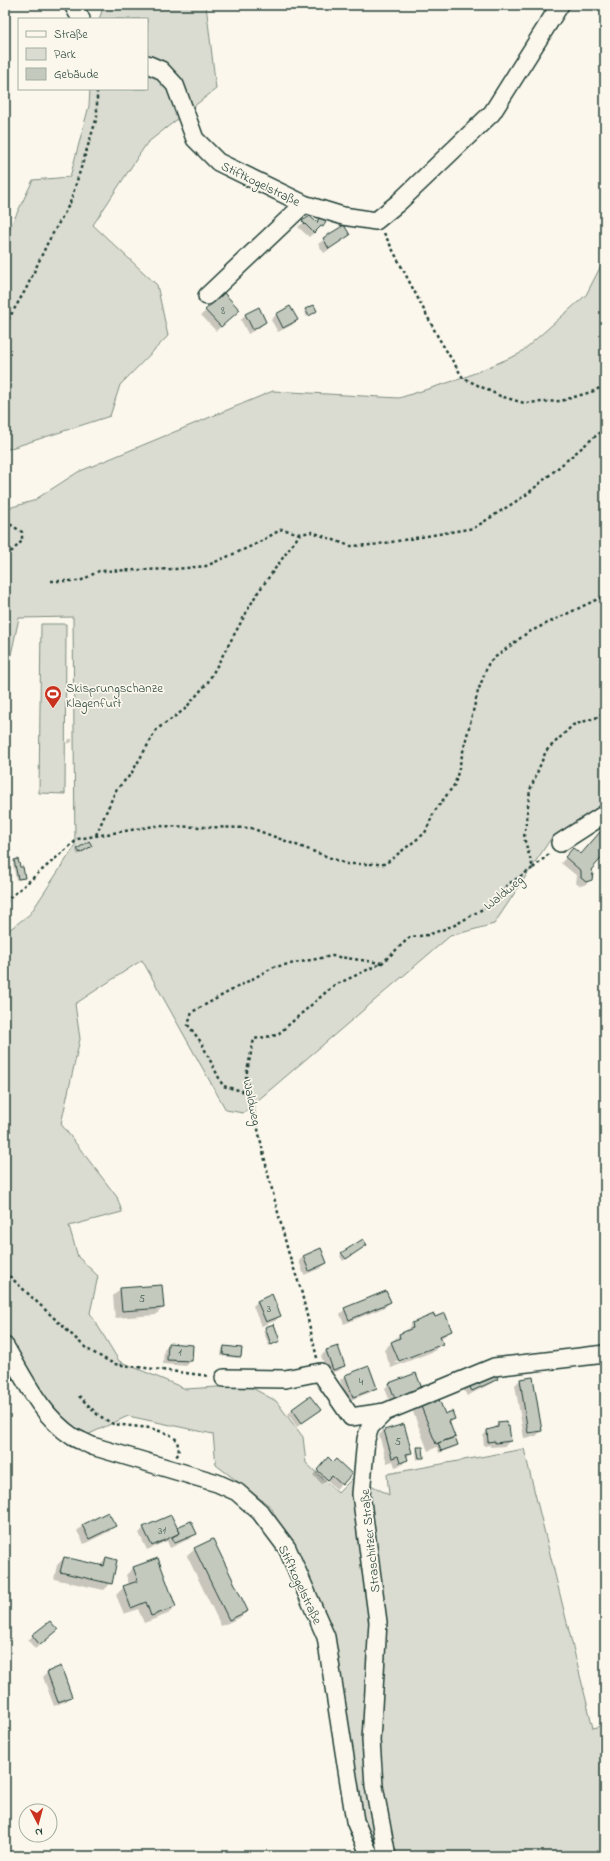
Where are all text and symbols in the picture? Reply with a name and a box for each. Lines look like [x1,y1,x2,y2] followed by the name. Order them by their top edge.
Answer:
[18,18,148,90] legend
[54,26,88,44] text: Straße
[54,46,76,64] text: Park
[54,66,99,84] text: Gebäude
[217,157,303,213] street label: Stiftkogelstraße
[221,303,225,319] house number: 8
[66,679,163,714] place label: Skisprungschanze Klagenfurt
[43,684,63,709] sports icon: Skisprungschanze Klagenfurt
[480,871,529,916] street label: Waldweg
[236,1077,266,1128] street label: Waldweg
[139,1291,145,1307] house number: 5
[267,1301,272,1317] house number: 3
[178,1345,182,1361] house number: 1
[359,1374,364,1390] house number: 4
[395,1434,401,1450] house number: 5
[356,1488,385,1594] street label: Straschitzer Straße
[158,1523,167,1539] house number: 31
[272,1542,326,1628] street label: Stiftkogelstraße
[18,1803,58,1843] north arrow
[34,1824,43,1840] text: N

